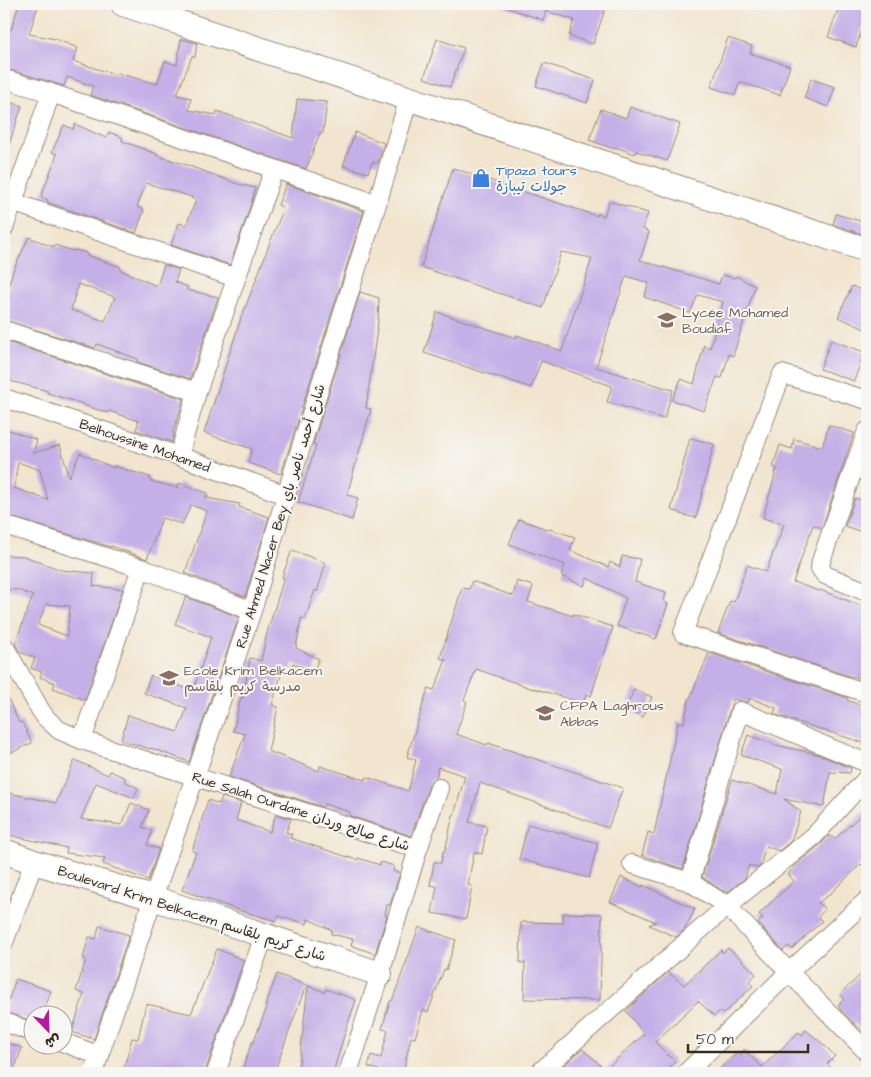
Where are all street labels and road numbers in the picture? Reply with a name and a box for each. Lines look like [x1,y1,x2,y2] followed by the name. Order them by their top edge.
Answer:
[231,382,331,651] street label: Rue Ahmed Nacer Bey شارع أحمد ناصر باي
[77,414,213,478] street label: Belhoussine Mohamed
[189,767,412,857] street label: Rue Salah Ourdane شارع صالح وردان
[55,861,328,967] street label: Boulevard Krim Belkacem شارع كريم بلقاسم

